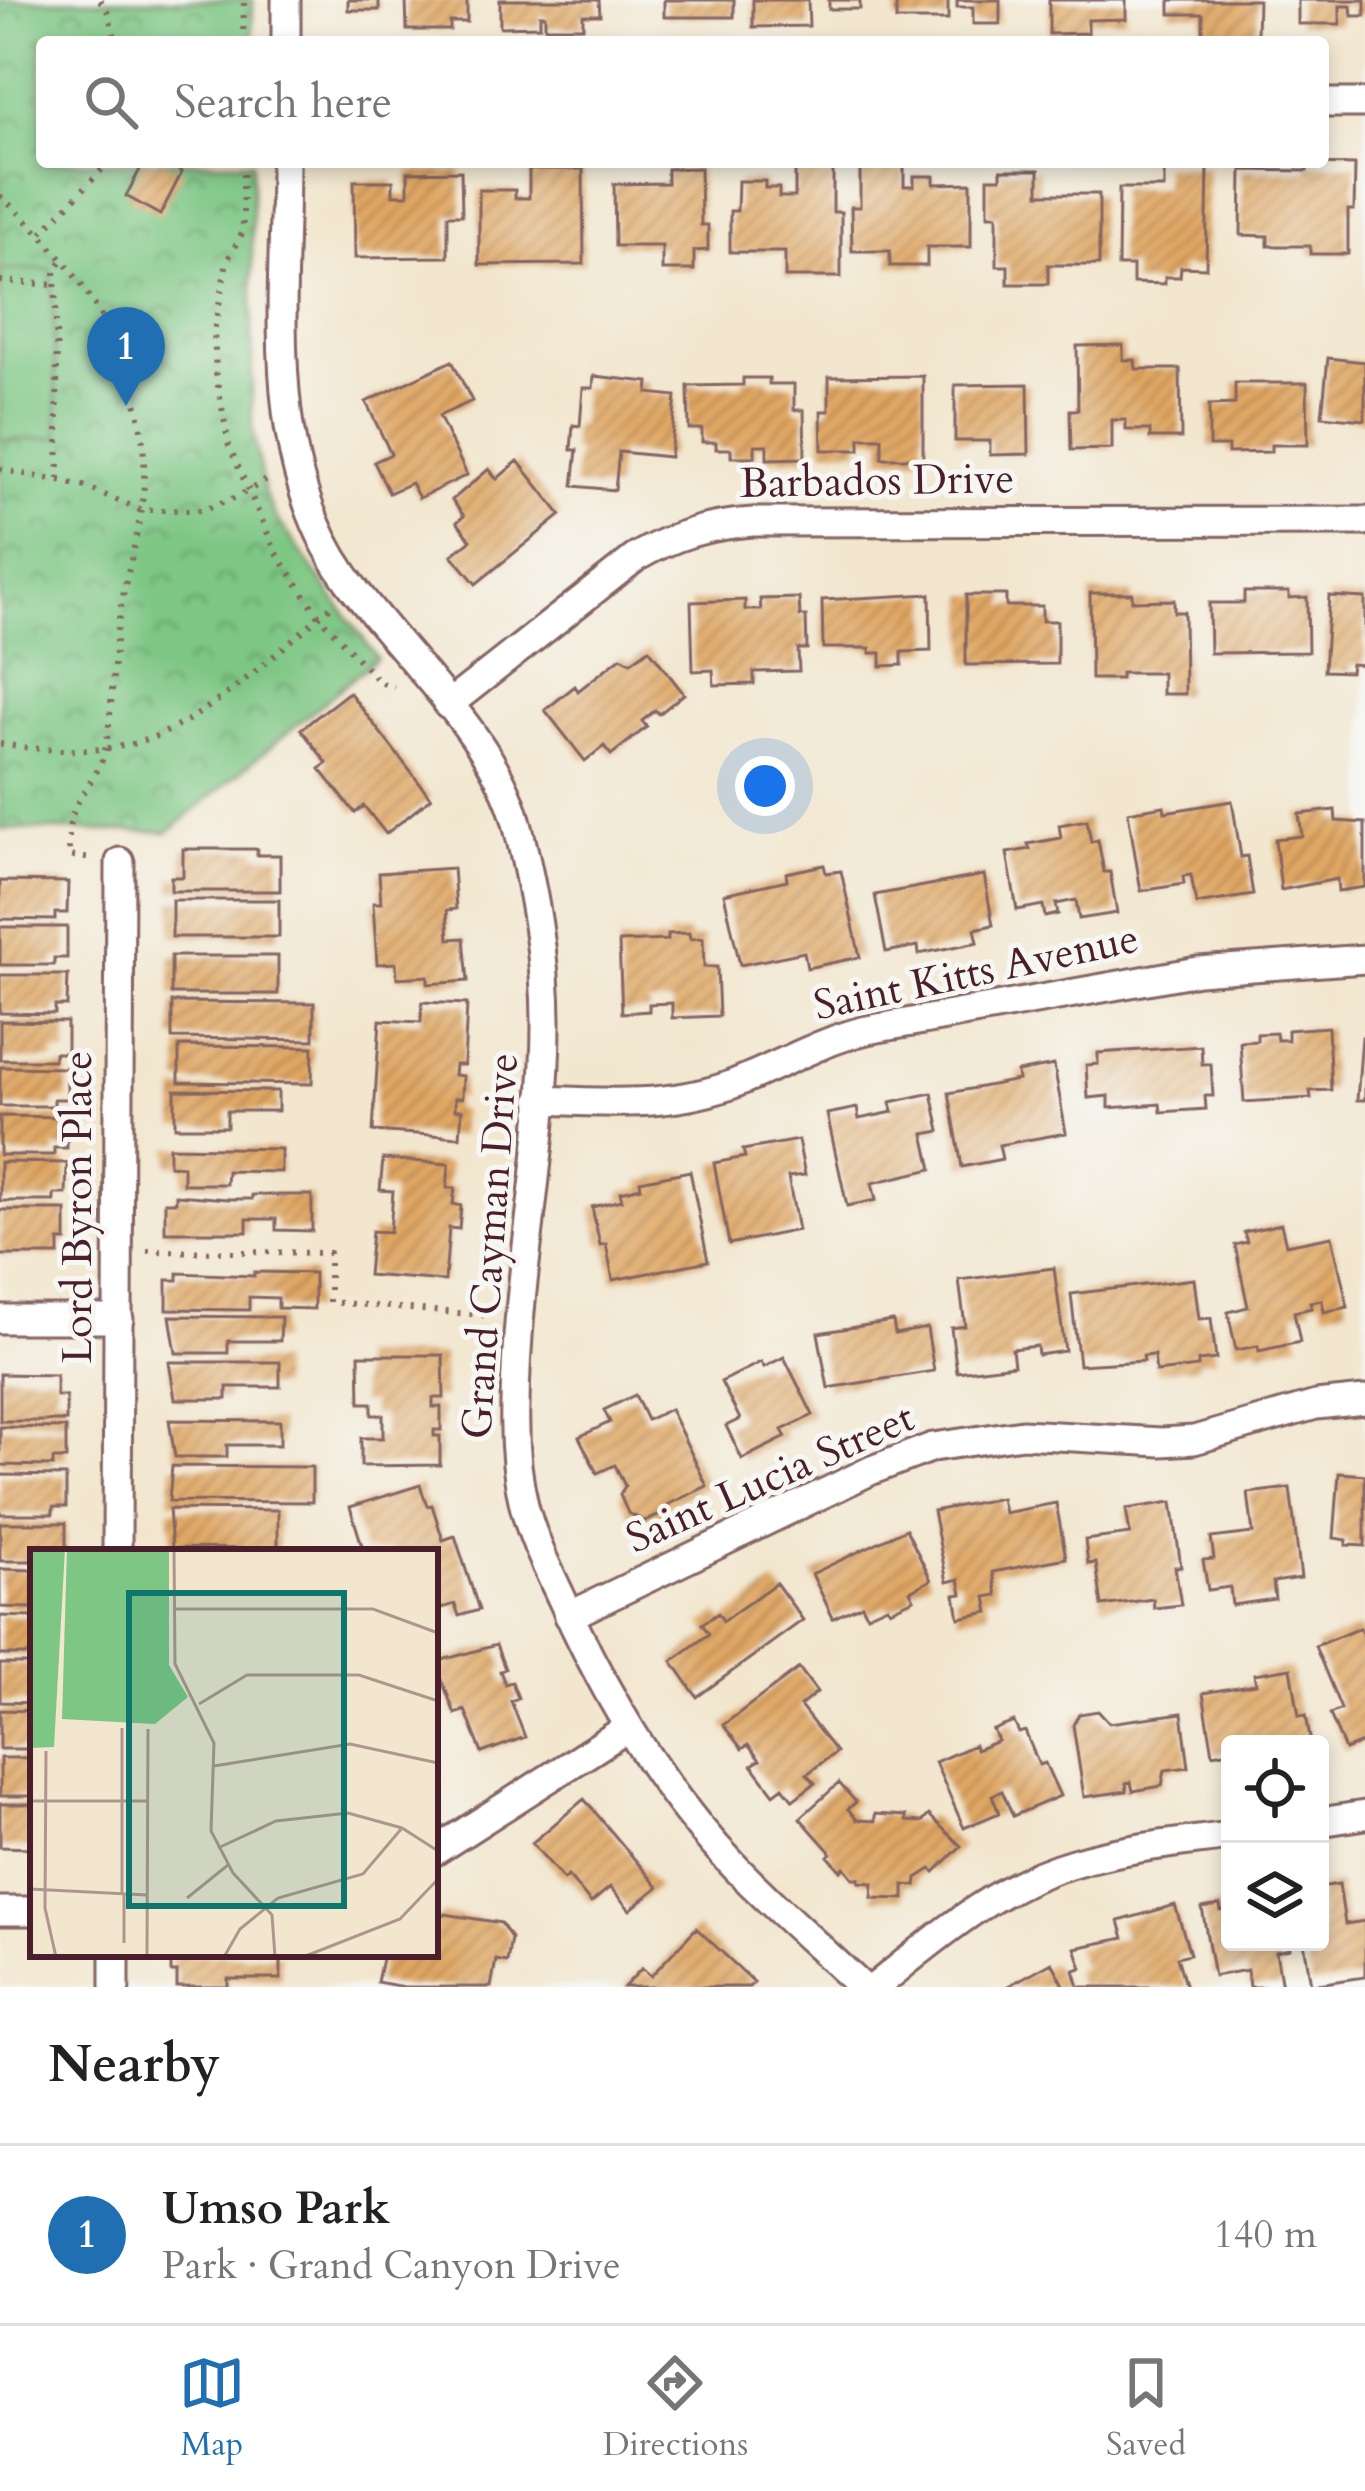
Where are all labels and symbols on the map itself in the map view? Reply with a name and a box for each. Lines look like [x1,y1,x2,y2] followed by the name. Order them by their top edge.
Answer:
[87,307,165,406] pin: 1
[739,450,1015,512] street label: Barbados Drive
[735,756,795,816] your location
[808,910,1144,1034] street label: Saint Kitts Avenue
[49,1051,106,1363] street label: Lord Byron Place
[448,1051,532,1441] street label: Grand Cayman Drive
[617,1389,923,1567] street label: Saint Lucia Street
[30,1549,438,1957] inset map

